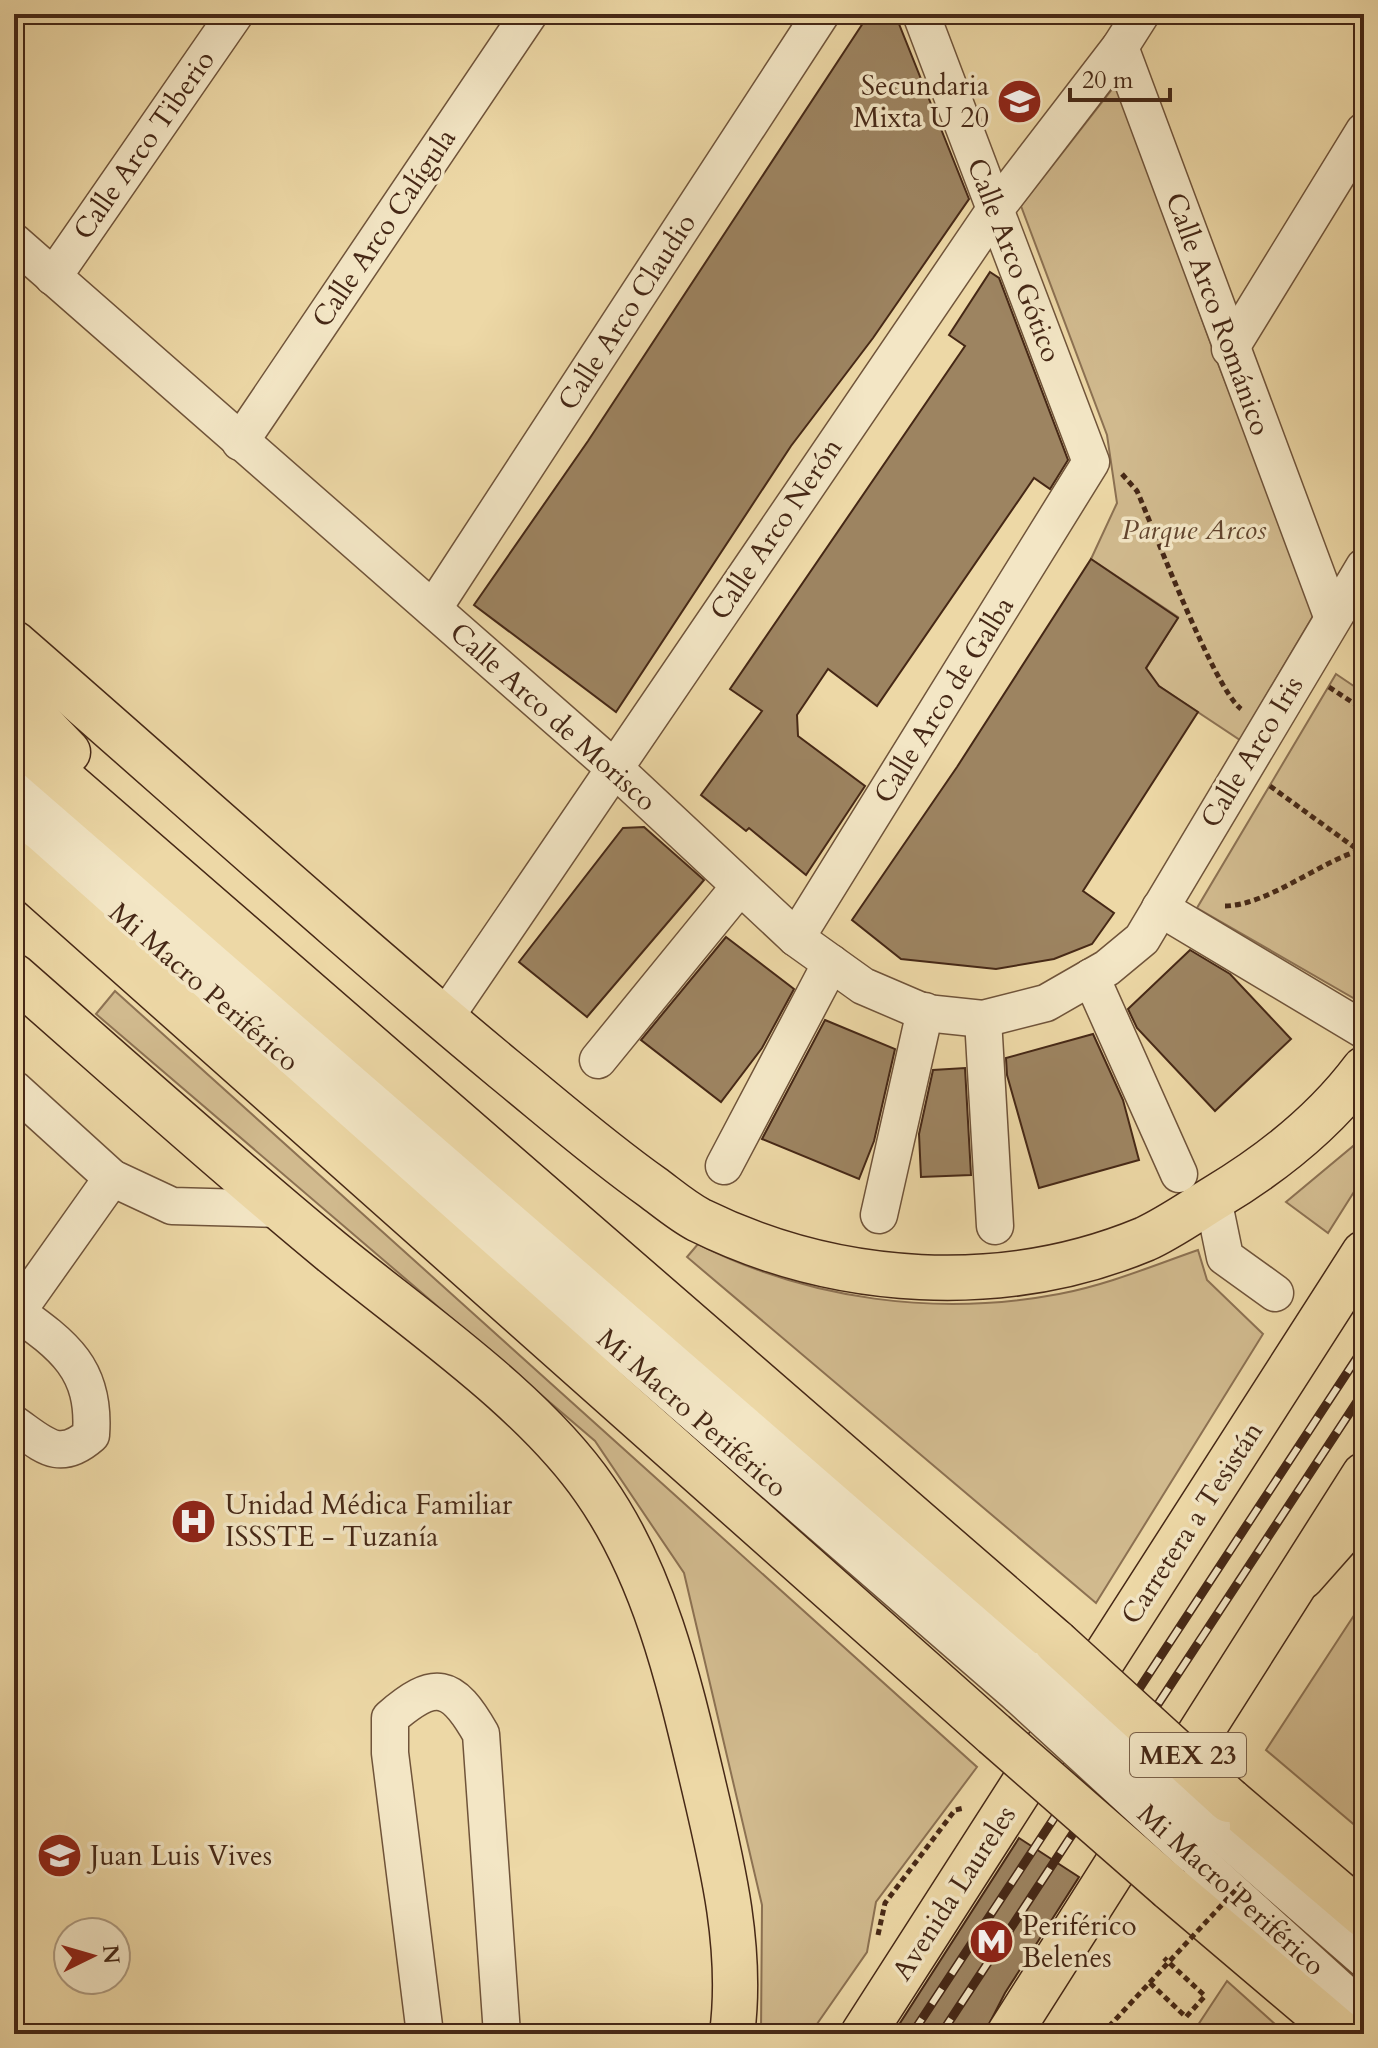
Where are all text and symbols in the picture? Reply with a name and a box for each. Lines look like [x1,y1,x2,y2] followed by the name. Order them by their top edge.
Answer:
[65,43,223,247] street label: Calle Arco Tiberio
[1070,52,1170,102] scale bar
[1082,64,1134,97] text: 20 m
[853,67,989,137] place label: Secundaria Mixta U 20
[996,78,1044,126] school or university icon: Secundaria Mixta U 20
[303,121,465,335] street label: Calle Arco Calígula
[958,153,1070,367] street label: Calle Arco Gótico
[1156,187,1280,441] street label: Calle Arco Románico
[549,206,705,418] street label: Calle Arco Claudio
[701,431,851,627] street label: Calle Arco Nerón
[1121,511,1267,549] park label: Parque Arcos
[865,589,1023,811] street label: Calle Arco de Galba
[442,614,664,820] street label: Calle Arco de Morisco
[1192,669,1312,835] street label: Calle Arco Iris
[101,894,307,1080] street label: Mi Macro Periférico
[589,1320,795,1506] street label: Mi Macro Periférico
[1112,1414,1272,1632] street label: Carretera a Tesistán
[225,1486,513,1556] place label: Unidad Médica Familiar ISSSTE - Tuzanía
[170,1497,218,1545] hospital icon: Unidad Médica Familiar ISSSTE - Tuzanía
[1130,1733,1246,1777] road number: MEX 23
[1129,1795,1333,1985] street label: Mi Macro Periférico
[883,1798,1025,1988] street label: Avenida Laureles
[35,1832,83,1880] school or university icon: Juan Luis Vives
[86,1837,272,1875] place label: Juan Luis Vives
[1022,1907,1137,1977] place label: Periférico Belenes
[52,1916,132,1996] north arrow
[967,1918,1015,1966] metro station icon: Periférico Belenes
[95,1944,127,1965] text: N

